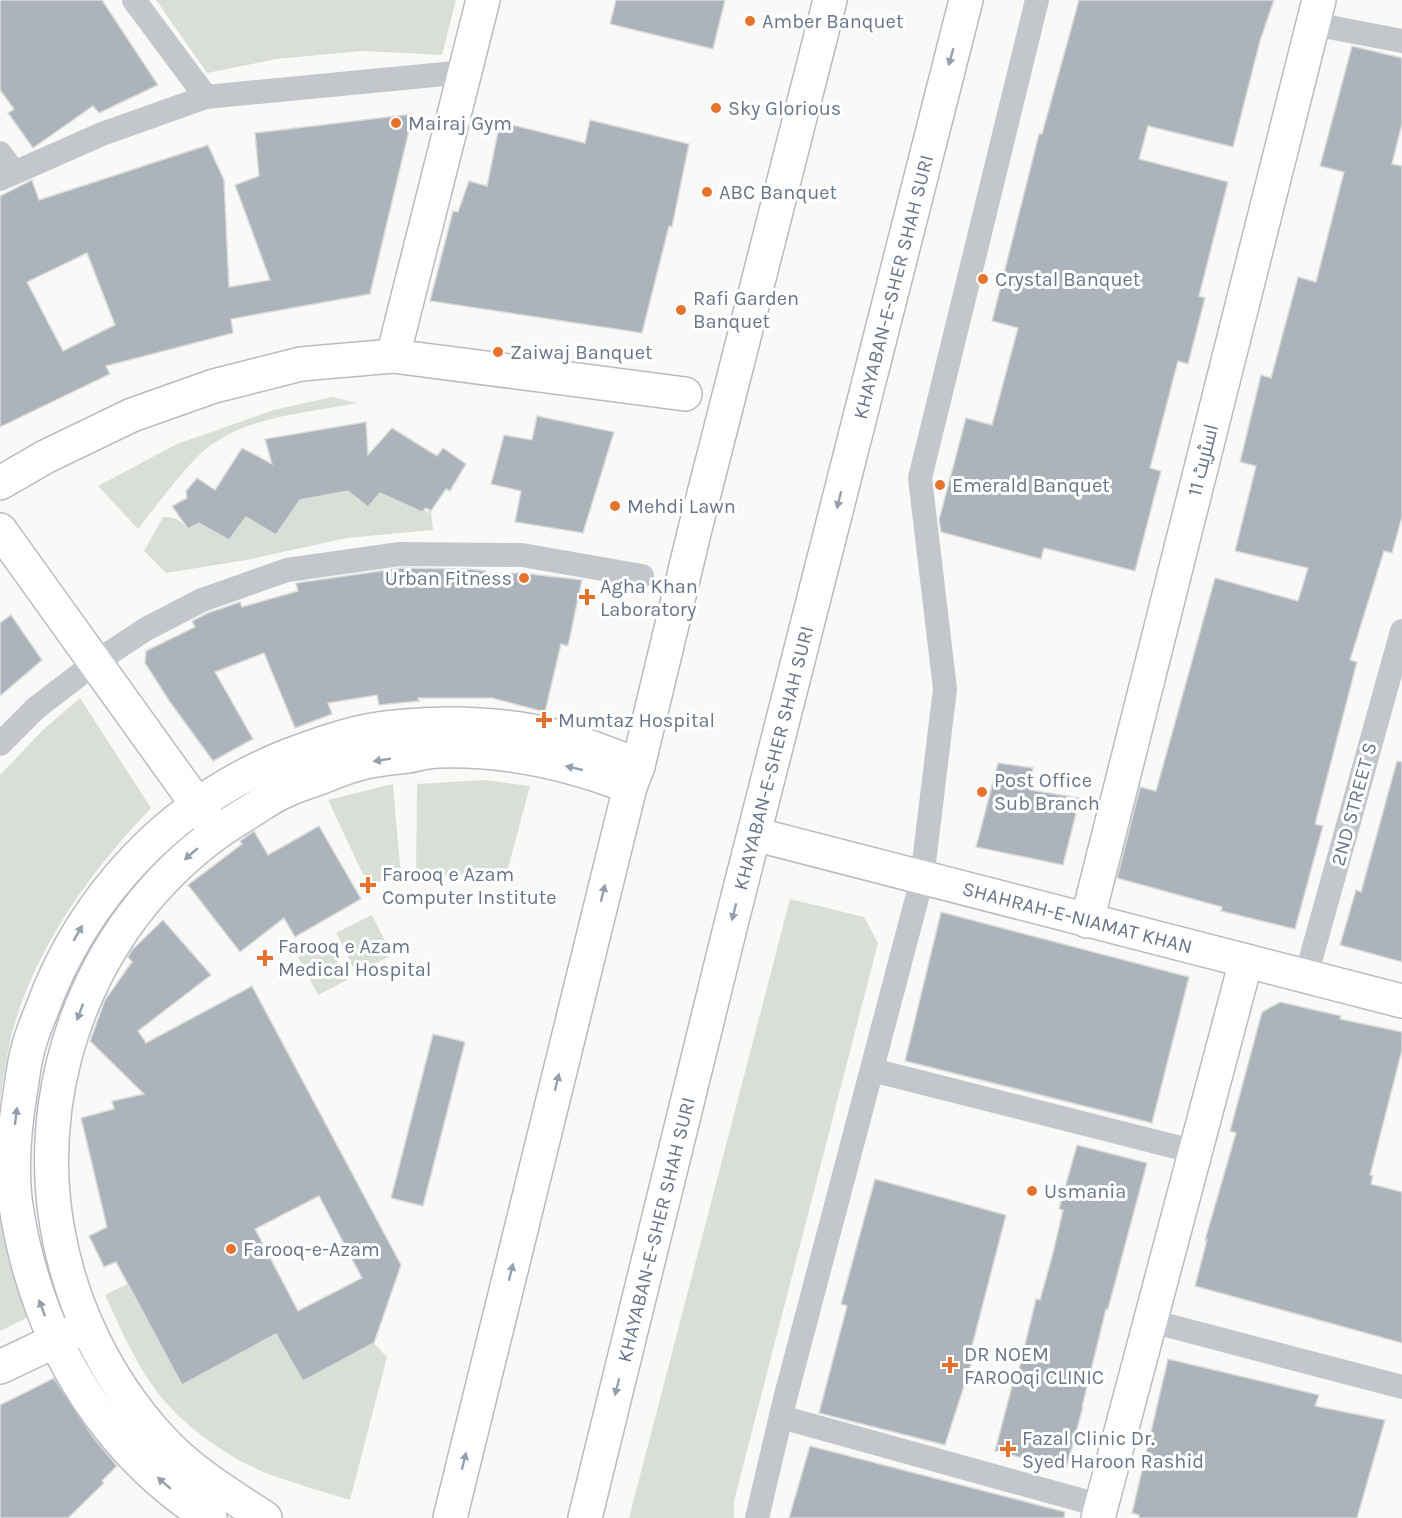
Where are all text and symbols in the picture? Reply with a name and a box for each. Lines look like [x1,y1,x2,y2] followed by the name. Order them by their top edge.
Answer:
[762,10,904,33] place label: Amber Banquet
[743,14,757,28] marker: Amber Banquet
[946,47,956,66] one-way arrow
[728,97,841,120] place label: Sky Glorious
[709,101,723,115] marker: Sky Glorious
[408,112,512,135] place label: Mairaj Gym
[389,116,403,130] marker: Mairaj Gym
[848,152,938,422] street label: KHAYABAN-E-SHER SHAH SURI
[719,181,838,204] place label: ABC Banquet
[700,185,714,199] marker: ABC Banquet
[995,268,1141,291] place label: Crystal Banquet
[976,272,990,286] marker: Crystal Banquet
[693,287,799,333] place label: Rafi Garden Banquet
[674,303,688,317] marker: Rafi Garden Banquet
[510,341,653,364] place label: Zaiwaj Banquet
[491,345,505,359] marker: Zaiwaj Banquet
[1183,422,1223,498] street label: اسٹریٹ 11
[952,474,1110,497] place label: Emerald Banquet
[933,478,947,492] marker: Emerald Banquet
[834,490,844,509] one-way arrow
[627,495,736,518] place label: Mehdi Lawn
[608,499,622,513] marker: Mehdi Lawn
[385,567,512,590] place label: Urban Fitness
[517,571,531,585] marker: Urban Fitness
[600,575,698,621] place label: Agha Khan Laboratory
[578,588,596,606] marker: Agha Khan Laboratory
[729,623,818,893] street label: KHAYABAN-E-SHER SHAH SURI
[558,709,715,732] place label: Mumtaz Hospital
[535,711,553,729] marker: Mumtaz Hospital
[1326,740,1382,868] street label: 2ND STREET S
[372,755,391,764] one-way arrow
[565,762,583,772] one-way arrow
[994,769,1100,815] place label: Post Office Sub Branch
[975,785,989,799] marker: Post Office Sub Branch
[183,847,198,861] one-way arrow
[382,863,557,909] place label: Farooq e Azam Computer Institute
[359,876,377,894] marker: Farooq e Azam Computer Institute
[960,877,1195,958] street label: SHAHRAH-E-NIAMAT KHAN
[599,884,609,902] one-way arrow
[729,903,739,922] one-way arrow
[73,924,83,941] one-way arrow
[278,935,431,981] place label: Farooq e Azam Medical Hospital
[256,949,274,967] marker: Farooq e Azam Medical Hospital
[74,1003,84,1021] one-way arrow
[553,1073,563,1092] one-way arrow
[612,1095,700,1365] street label: KHAYABAN-E-SHER SHAH SURI
[12,1107,21,1126] one-way arrow
[1044,1180,1126,1203] place label: Usmania
[1025,1184,1039,1198] marker: Usmania
[243,1238,380,1261] place label: Farooq-e-Azam
[224,1242,238,1256] marker: Farooq-e-Azam
[506,1263,516,1281] one-way arrow
[37,1299,46,1317] one-way arrow
[964,1343,1104,1389] place label: DR NOEM FAROOqi CLINIC
[941,1356,959,1374] marker: DR NOEM FAROOqi CLINIC
[611,1378,621,1396] one-way arrow
[1022,1427,1204,1473] place label: Fazal Clinic Dr. Syed Haroon Rashid
[999,1440,1017,1458] marker: Fazal Clinic Dr. Syed Haroon Rashid
[460,1452,470,1470] one-way arrow
[156,1476,171,1490] one-way arrow

